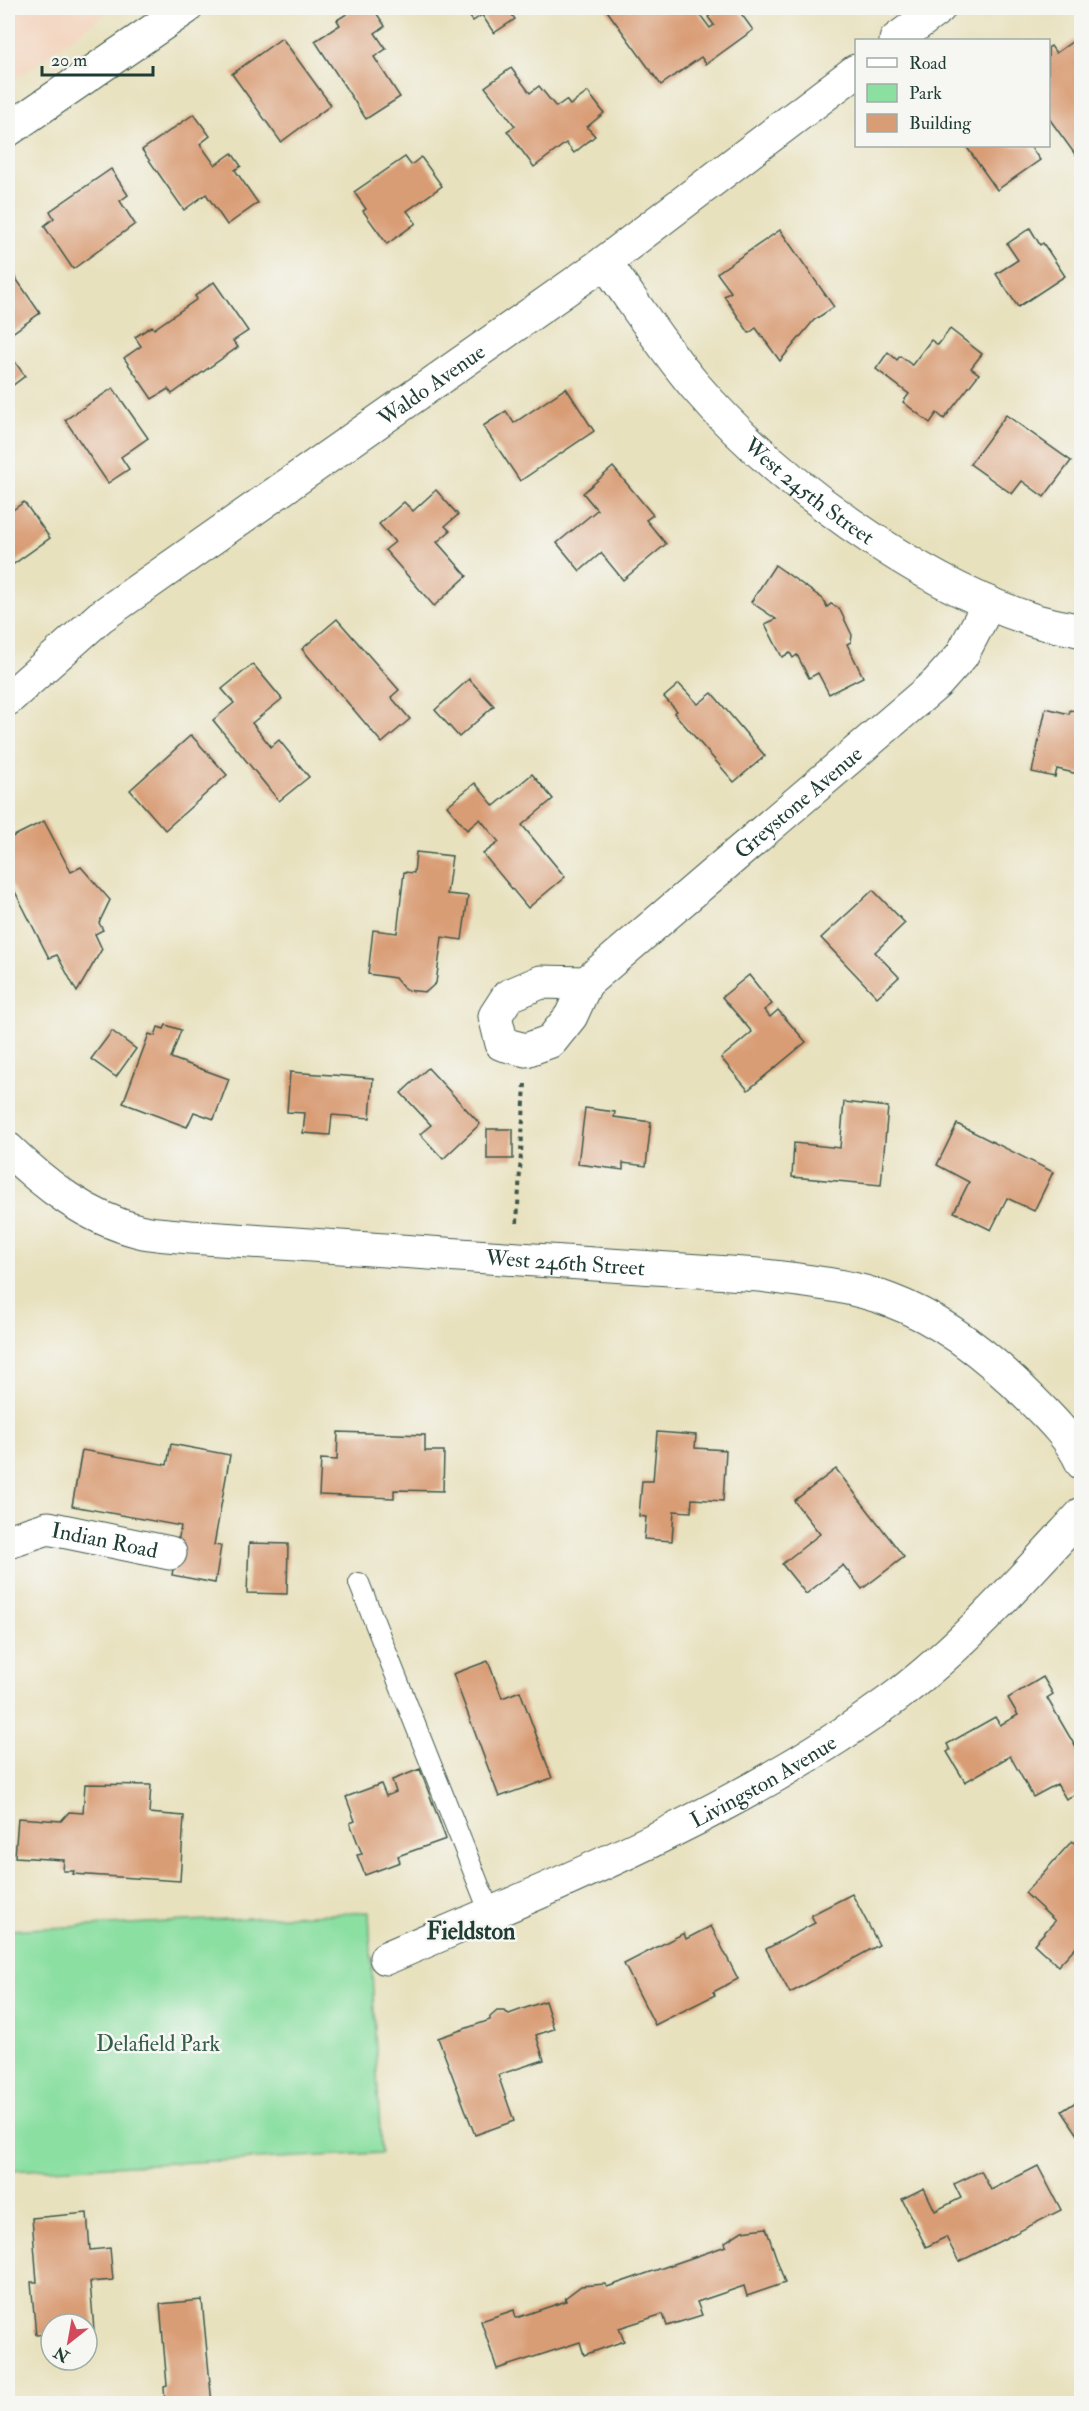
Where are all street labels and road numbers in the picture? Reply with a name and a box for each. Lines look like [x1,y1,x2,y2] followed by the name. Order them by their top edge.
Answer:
[372,338,491,433] street label: Waldo Avenue
[737,431,879,551] street label: West 245th Street
[729,740,868,865] street label: Greystone Avenue
[484,1244,646,1282] street label: West 246th Street
[49,1516,160,1565] street label: Indian Road
[686,1729,842,1834] street label: Livingston Avenue

